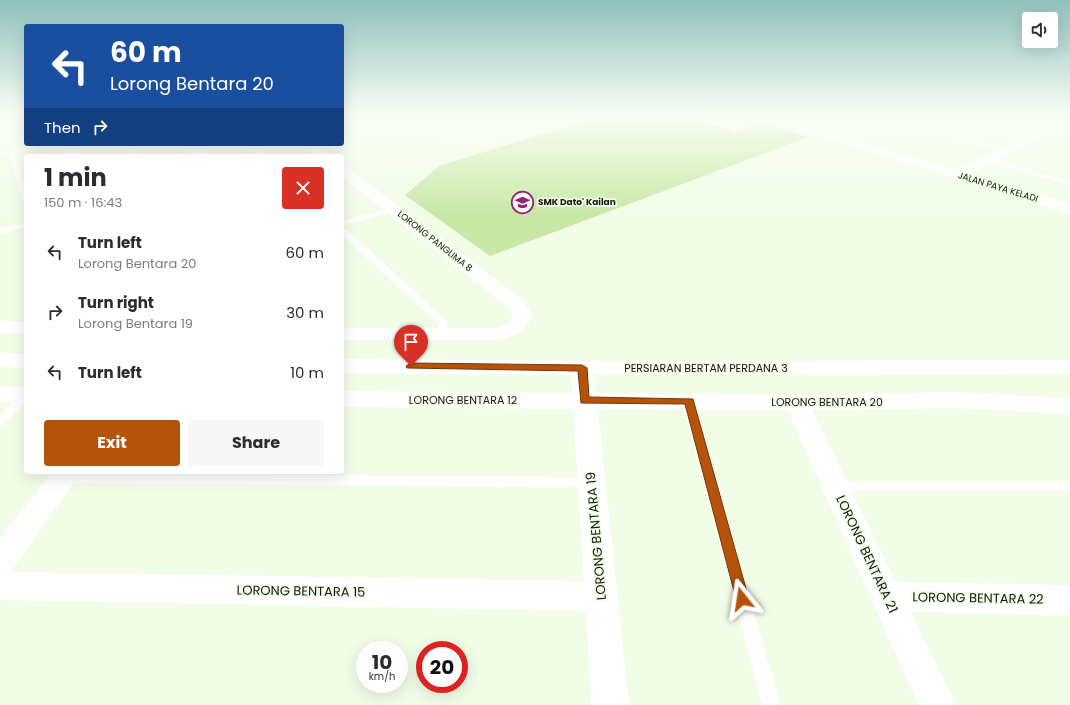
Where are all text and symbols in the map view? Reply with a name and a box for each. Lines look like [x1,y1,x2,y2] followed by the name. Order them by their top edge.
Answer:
[1022,12,1058,48] map controls
[1022,12,1058,48] button: sound
[110,33,182,72] text: 60 m
[44,40,96,92] icon: left
[110,71,274,96] text: Lorong Bentara 20
[89,116,111,138] icon: right
[44,117,81,138] text: Then
[44,161,107,194] text: 1 min
[282,167,324,209] button: close
[957,169,1039,205] street label: JALAN PAYA KELADI
[509,189,535,215] school or university icon: SMK Dato' Kailan
[44,193,122,212] text: 150 m · 16:43
[538,196,616,208] place label: SMK Dato' Kailan
[395,208,475,274] street label: LORONG PANGLIMA 8
[78,232,142,253] text: Turn left
[44,241,66,263] icon: left
[286,242,324,263] text: 60 m
[78,254,196,273] text: Lorong Bentara 20
[78,292,154,313] text: Turn right
[44,301,66,323] icon: right
[286,302,324,323] text: 30 m
[78,314,193,333] text: Lorong Bentara 19
[394,325,428,366] pin
[400,331,422,353] icon: arrive
[624,360,788,376] street label: PERSIARAN BERTAM PERDANA 3
[44,361,66,383] icon: left
[78,362,142,383] text: Turn left
[290,362,324,383] text: 10 m
[409,392,517,408] street label: LORONG BENTARA 12
[771,394,883,410] street label: LORONG BENTARA 20
[44,420,180,466] button: Exit
[188,420,324,466] button: Share
[581,471,611,601] street label: LORONG BENTARA 19
[831,492,903,616] street label: LORONG BENTARA 21
[721,578,763,620] position arrow
[236,580,366,602] street label: LORONG BENTARA 15
[912,587,1044,609] street label: LORONG BENTARA 22
[416,641,468,693] speed limit sign: 20
[372,648,392,676] text: 10
[369,669,395,684] text: km/h

